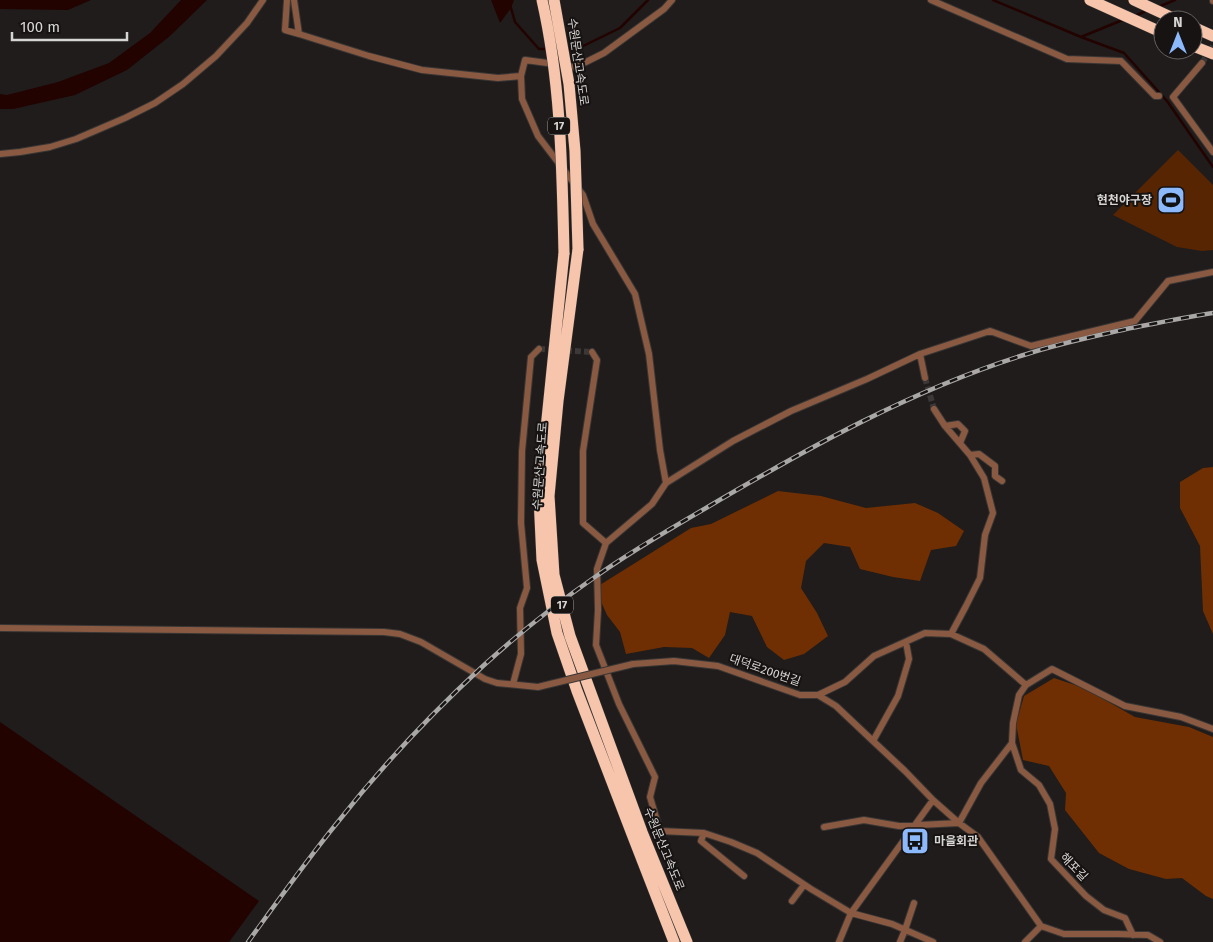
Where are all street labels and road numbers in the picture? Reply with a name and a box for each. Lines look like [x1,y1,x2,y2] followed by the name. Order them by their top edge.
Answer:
[565,17,591,107] street label: 수원문산고속도로
[548,118,570,134] road number: 17
[530,421,550,511] street label: 수원문산고속도로
[551,596,573,614] road number: 17
[727,651,803,689] street label: 대덕로200번길
[641,805,687,893] street label: 수원문산고속도로
[1057,850,1091,884] street label: 해포길

